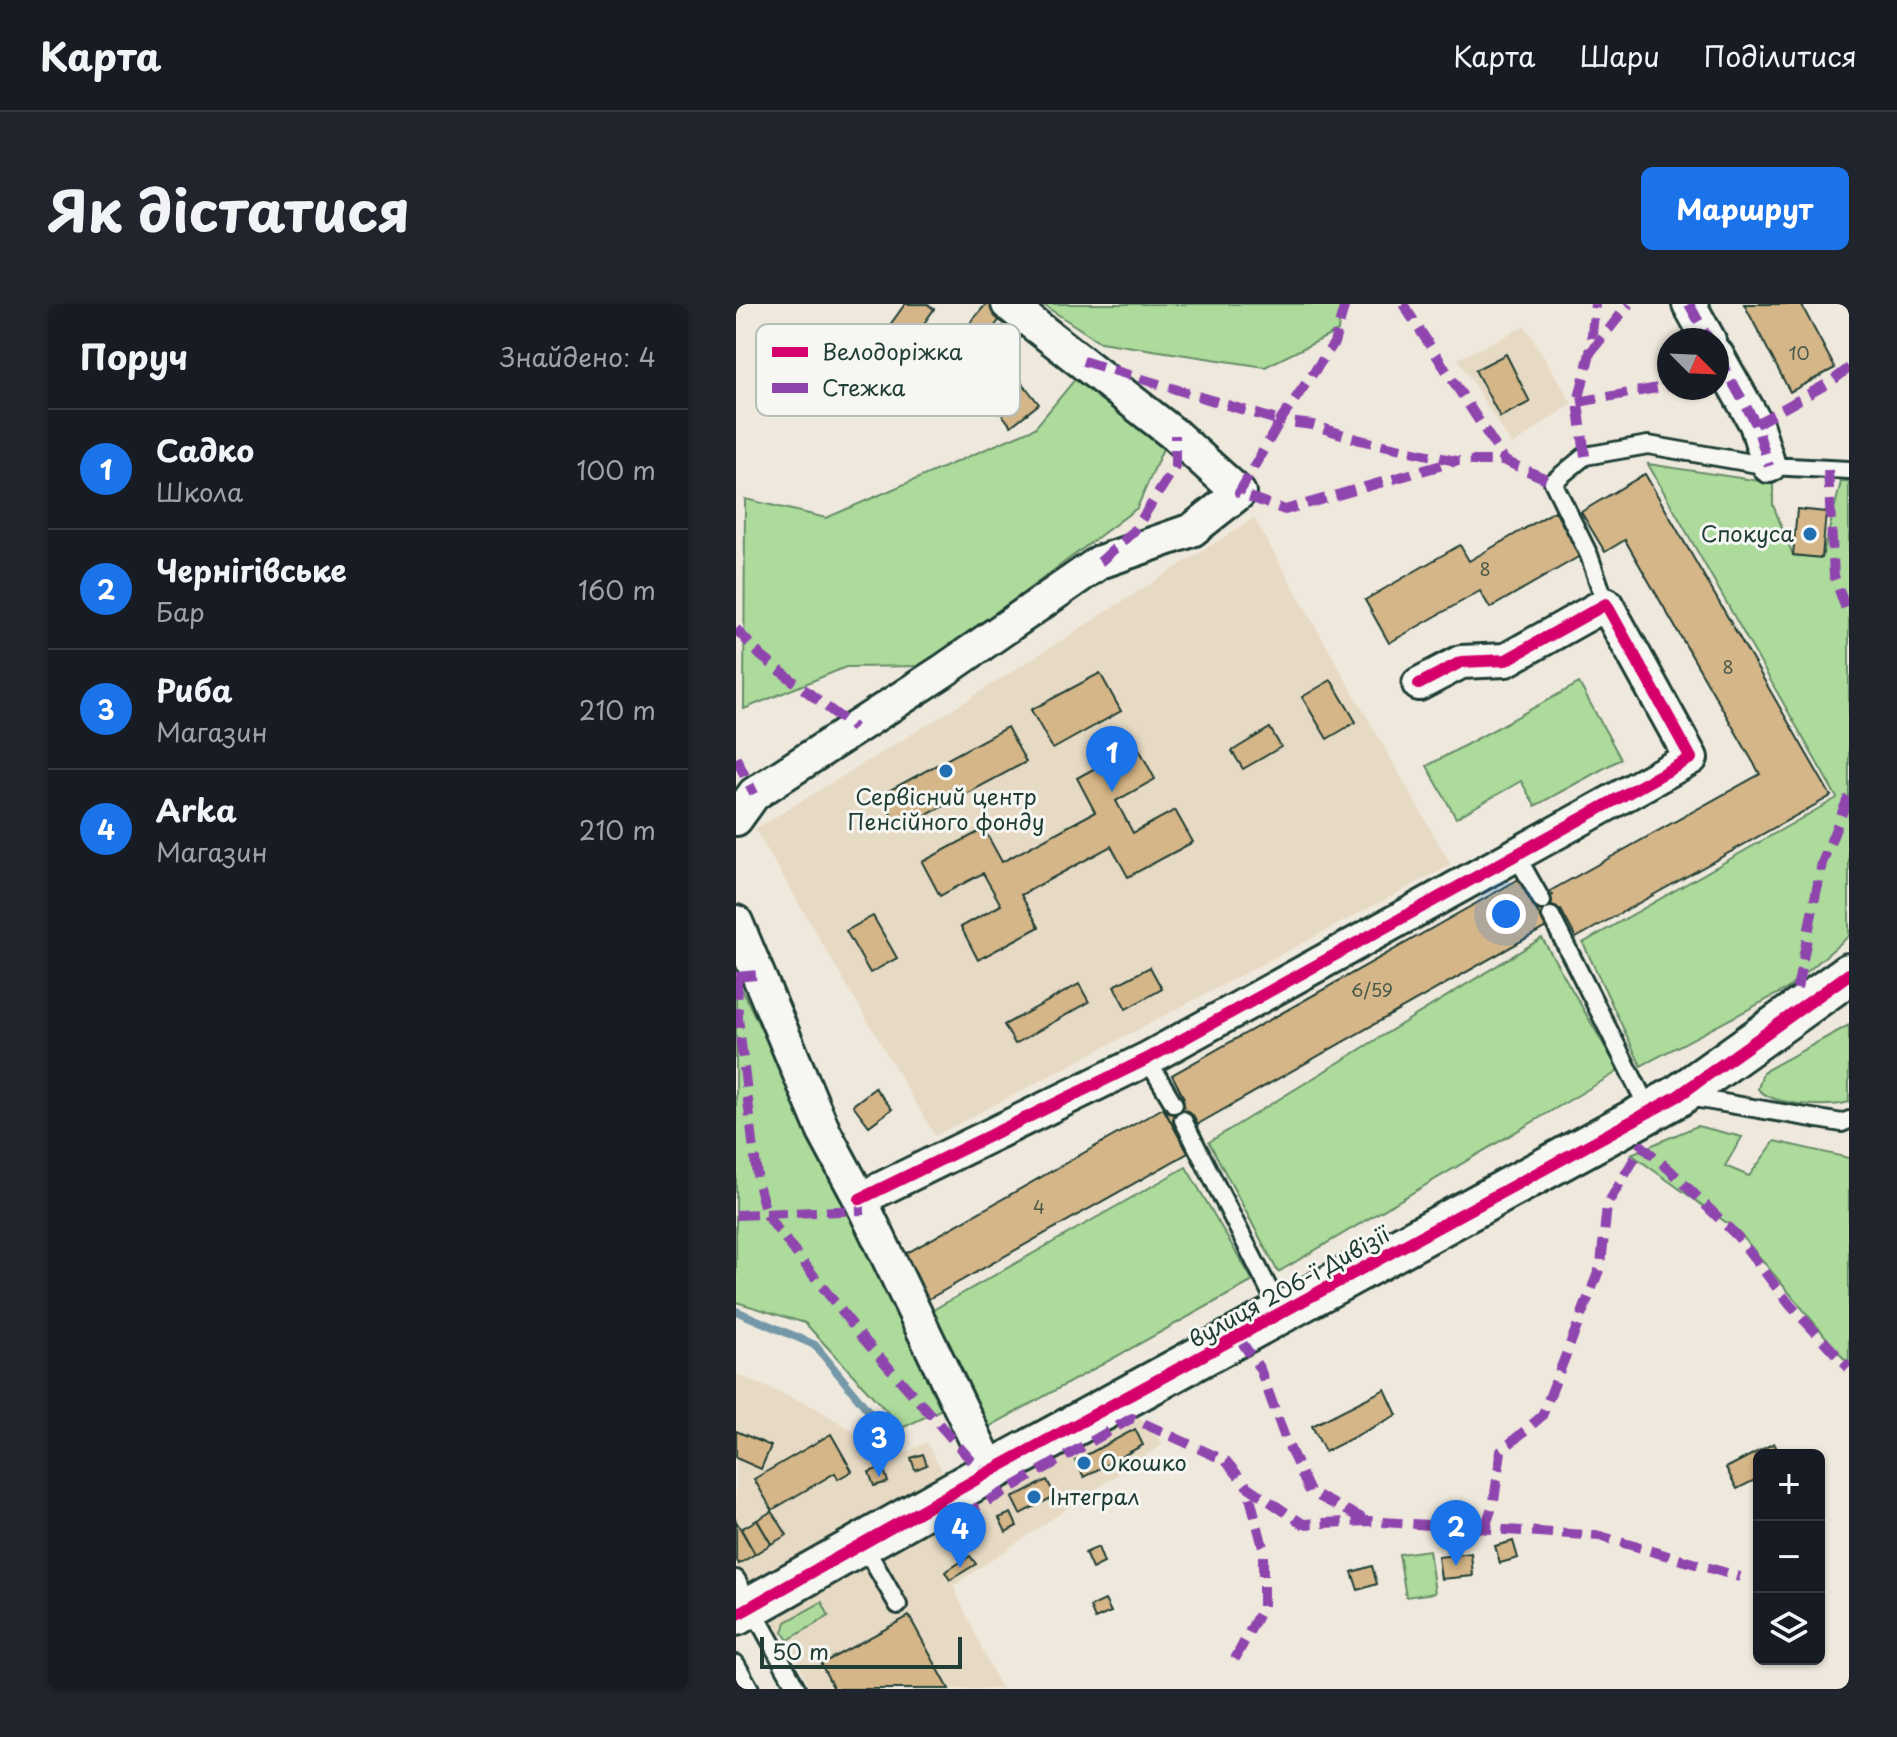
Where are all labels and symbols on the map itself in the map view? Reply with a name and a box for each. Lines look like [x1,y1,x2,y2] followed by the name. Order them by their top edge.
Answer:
[756,324,1020,416] legend
[1657,328,1729,400] north arrow
[822,334,963,367] text: Велодоріжка
[1788,339,1810,366] house number: 10
[822,370,905,403] text: Стежка
[1701,516,1794,549] place label: Спокуса
[1801,525,1819,543] marker: Спокуса
[1479,555,1491,582] house number: 8
[1722,653,1734,680] house number: 8
[1086,726,1138,792] pin: 1
[937,762,955,780] marker: Сервісний центр Пенсійного фонду
[847,779,1045,837] place label: Сервісний центр Пенсійного фонду
[1486,894,1526,934] your location
[1351,976,1393,1003] house number: 6/59
[1033,1193,1045,1220] house number: 4
[1182,1216,1396,1355] street label: вулиця 206-ї Дивізії
[853,1411,905,1477] pin: 3
[1100,1445,1187,1478] place label: Окошко
[1075,1454,1093,1472] marker: Окошко
[1050,1479,1139,1512] place label: Інтеграл
[1025,1488,1043,1506] marker: Інтеграл
[1430,1500,1482,1566] pin: 2
[934,1502,986,1568] pin: 4
[760,1633,962,1669] scale bar

